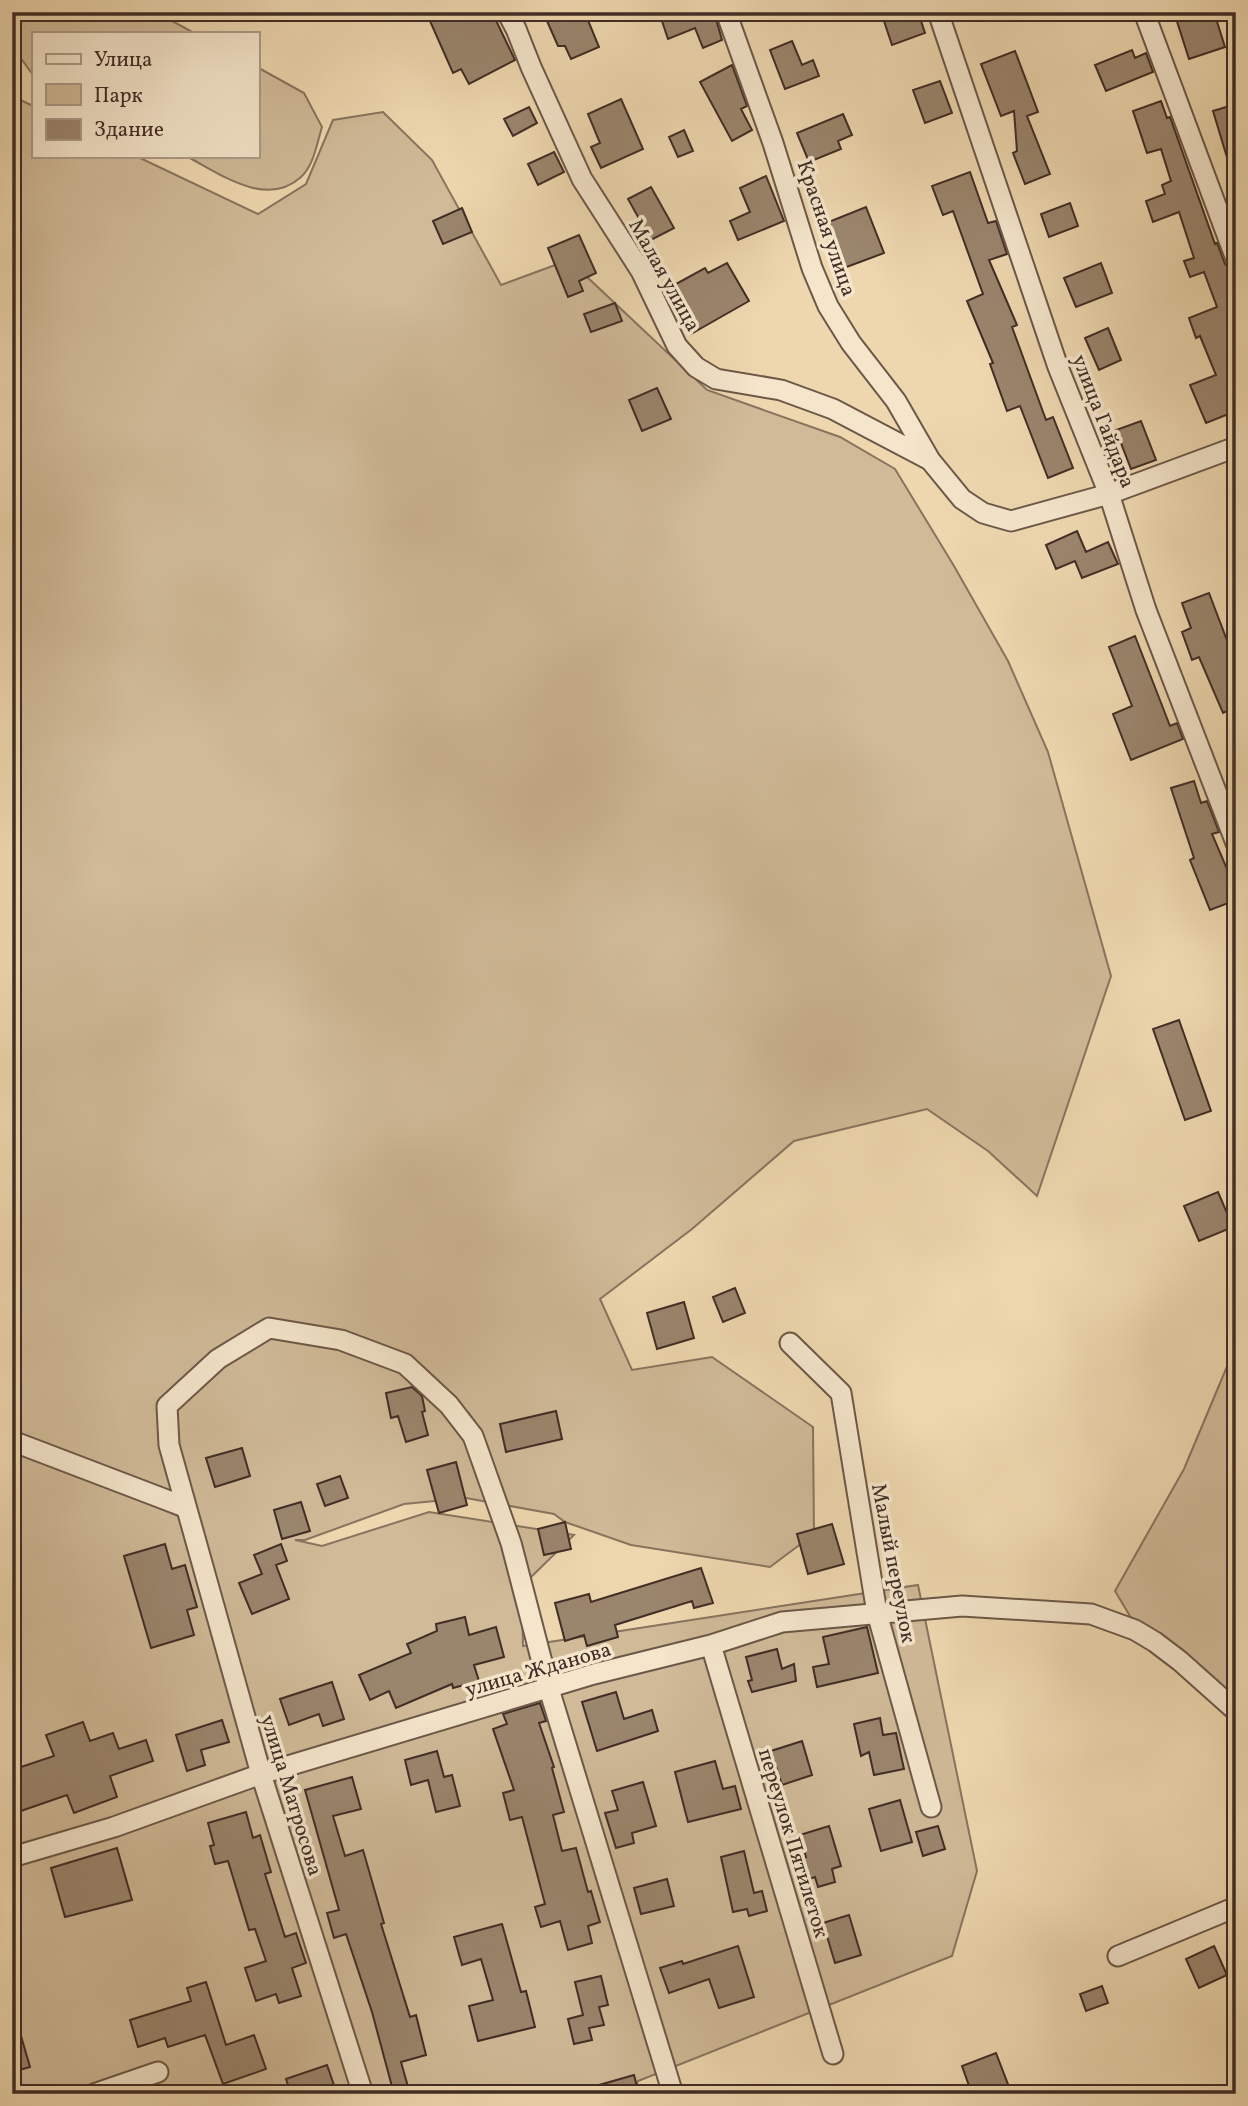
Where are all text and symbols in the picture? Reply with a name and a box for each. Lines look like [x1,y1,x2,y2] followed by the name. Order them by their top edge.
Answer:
[32,32,259,158] legend
[94,46,152,75] text: Улица
[94,82,143,111] text: Парк
[94,116,164,145] text: Здание
[789,156,862,301] street label: Красная улица
[621,214,707,337] street label: Малая улица
[1064,351,1141,492] street label: улица Гайдара
[863,1481,922,1645] street label: Малый переулок
[462,1636,615,1705] street label: улица Жданова
[252,1711,329,1880] street label: улица Матросова
[750,1745,835,1942] street label: переулок Пятилеток

